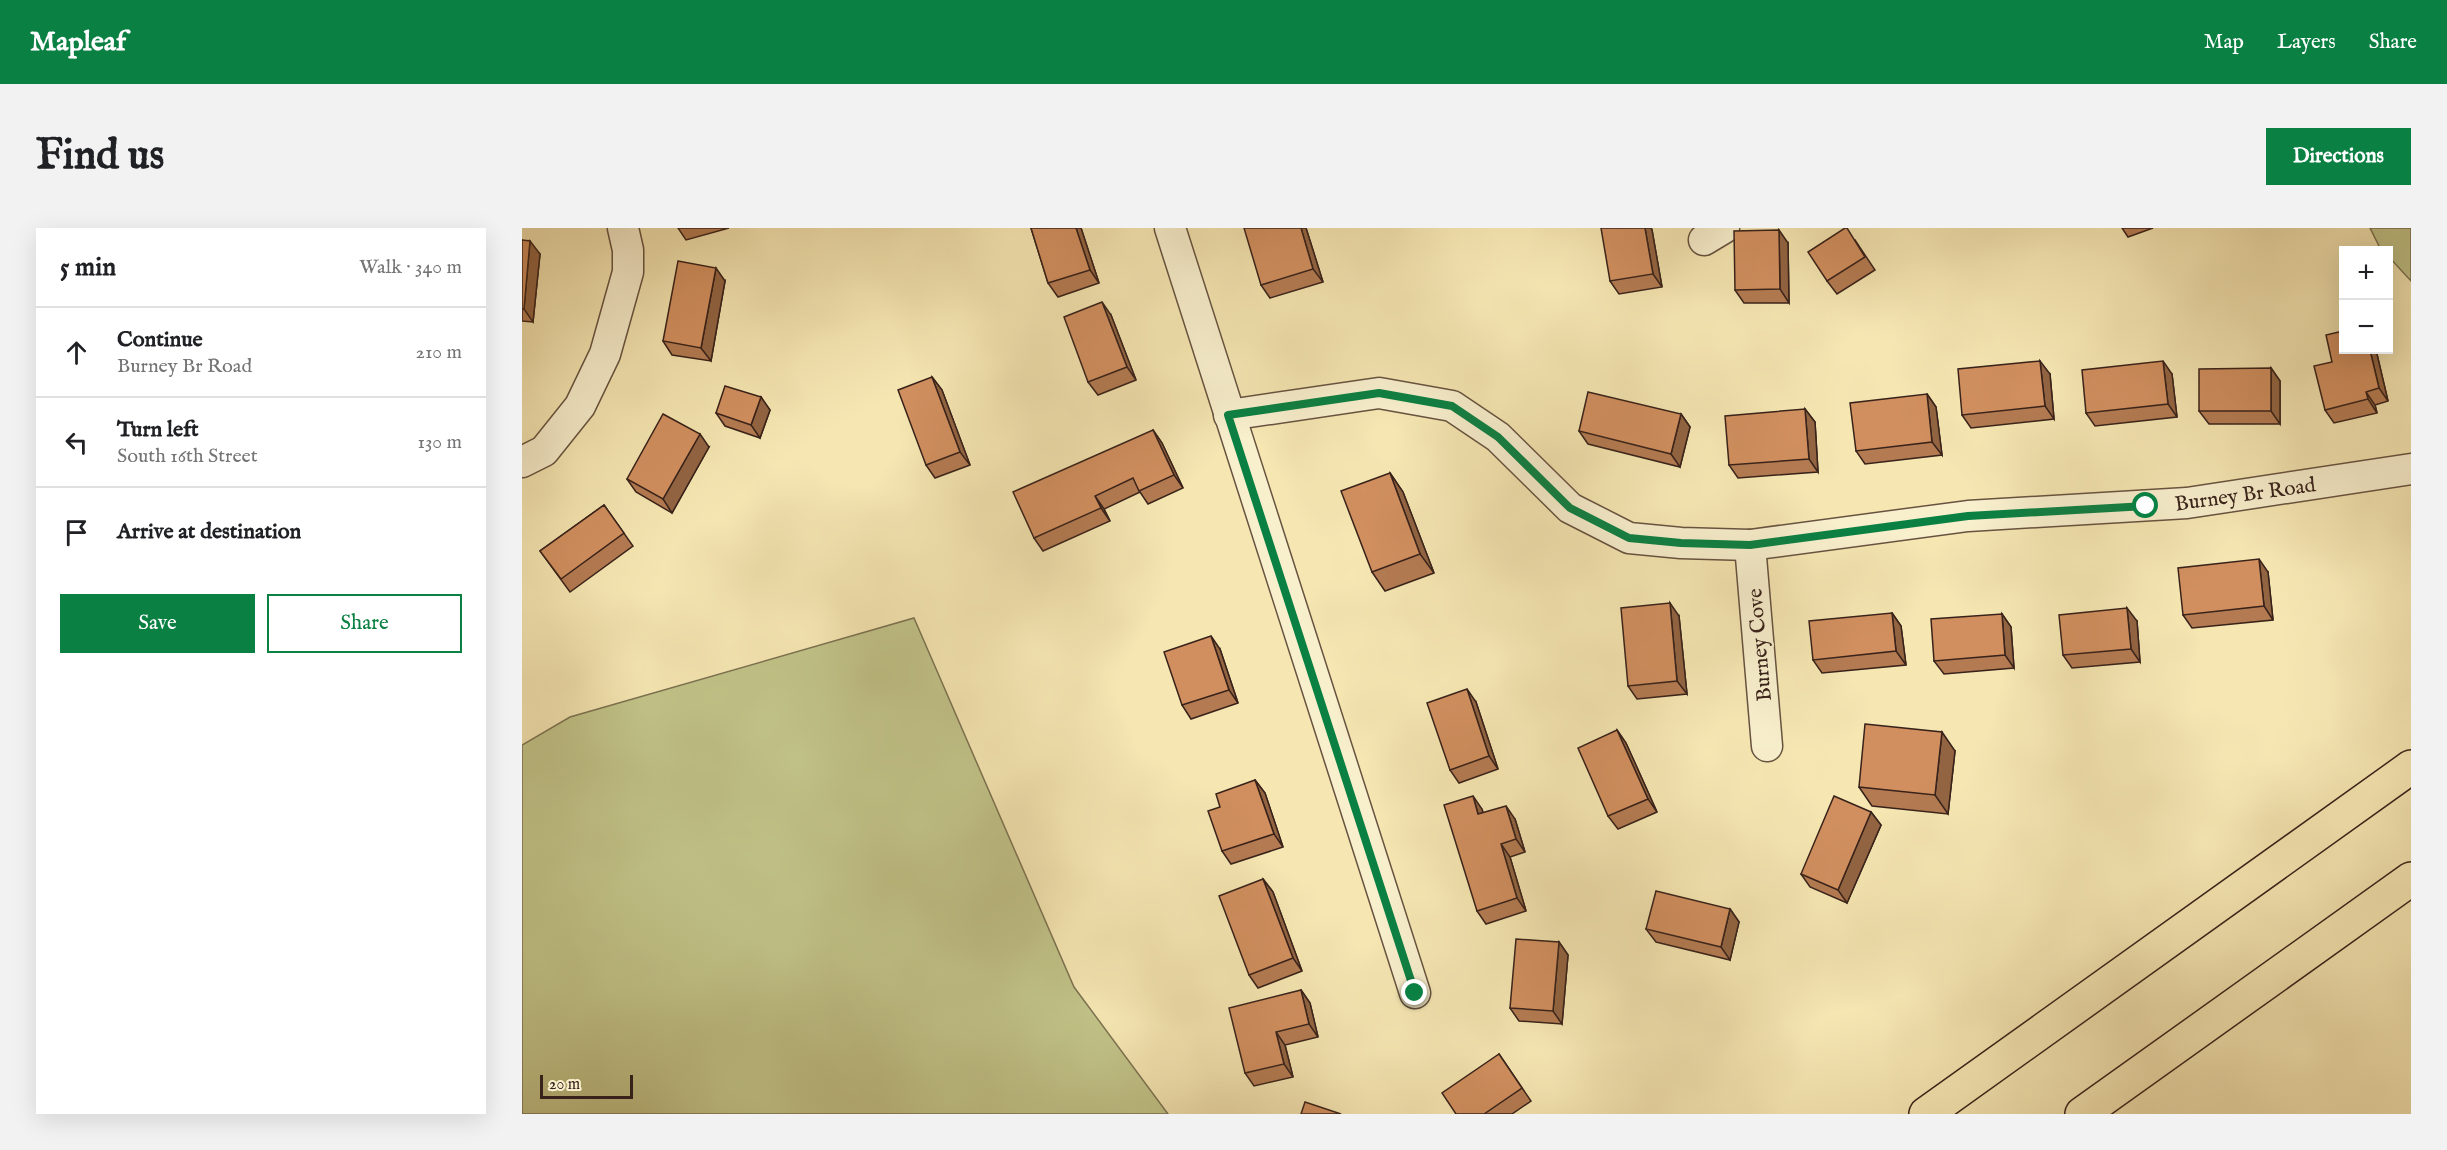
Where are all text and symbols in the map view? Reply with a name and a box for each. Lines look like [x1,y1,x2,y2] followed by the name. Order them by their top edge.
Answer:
[30,25,126,60] text: Mapleaf
[2204,29,2244,56] text: Map
[2277,29,2336,56] text: Layers
[2369,29,2417,56] text: Share
[2266,128,2411,185] button: Directions
[36,130,164,183] text: Find us
[2339,246,2393,354] map controls
[2339,246,2393,300] button: +
[60,251,116,284] text: 5 min
[359,255,462,280] text: Walk · 340 m
[2339,300,2393,354] button: −
[117,326,203,354] text: Continue
[60,336,93,369] icon: ahead
[416,340,462,365] text: 210 m
[117,354,252,379] text: Burney Br Road
[117,416,199,444] text: Turn left
[60,426,93,459] icon: left
[417,430,462,455] text: 130 m
[117,444,258,469] text: South 16th Street
[2173,472,2318,519] street label: Burney Br Road
[2132,492,2158,518] route start
[60,516,93,549] icon: arrive
[117,518,301,546] text: Arrive at destination
[1742,587,1779,702] street label: Burney Cove
[60,594,255,653] button: Save
[267,594,462,653] button: Share
[1401,979,1427,1005] route end
[540,1072,633,1100] scale bar
[549,1075,580,1095] text: 20 m

